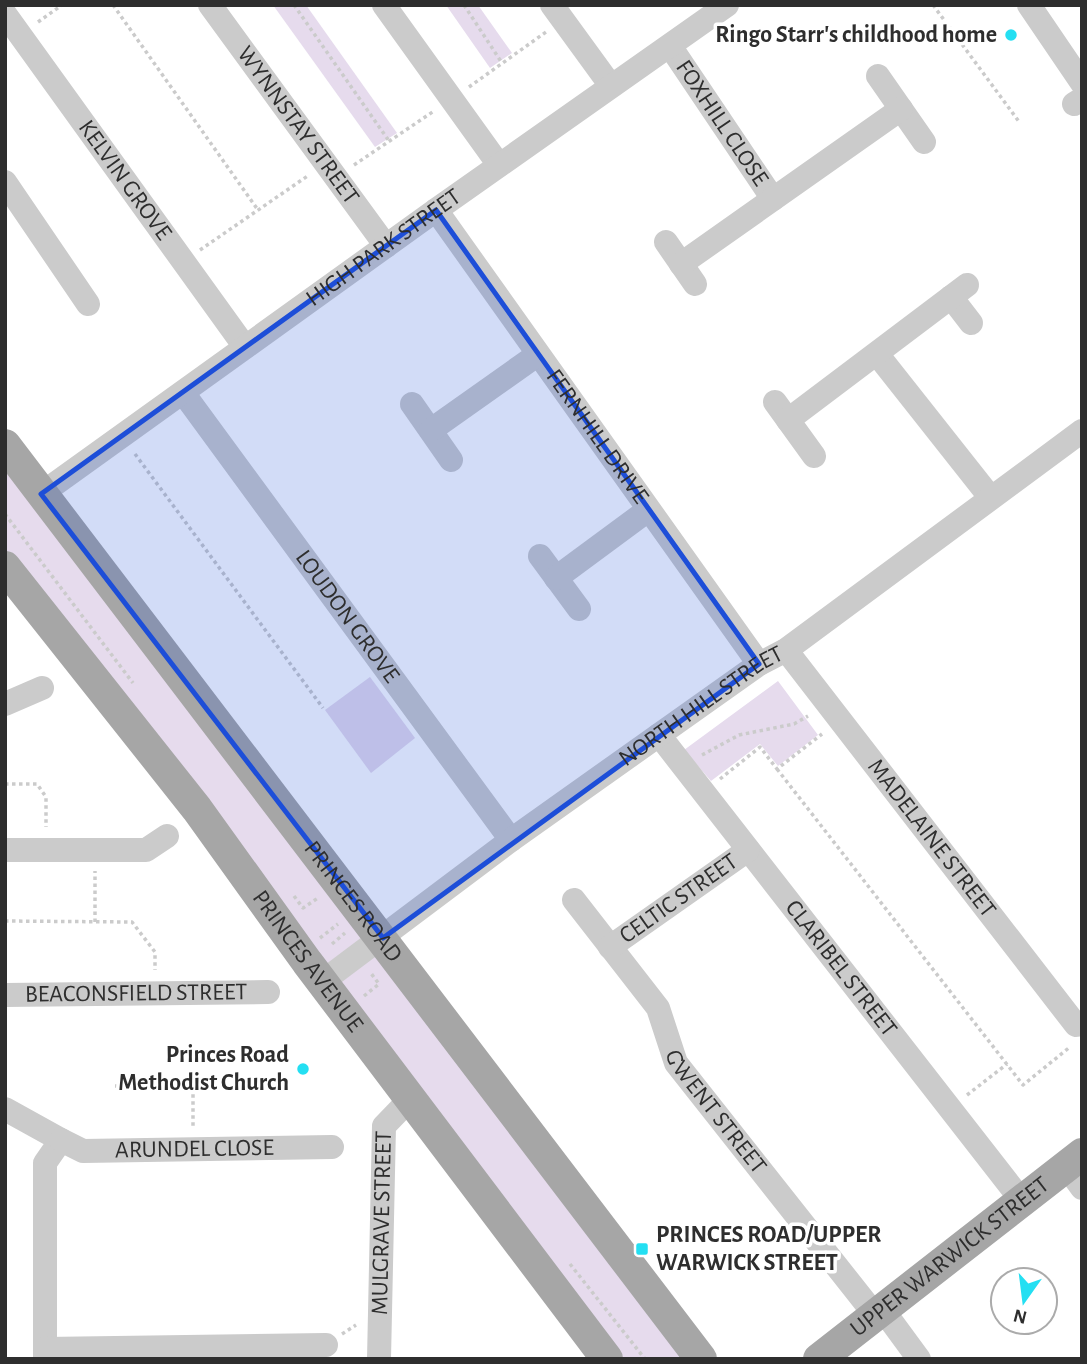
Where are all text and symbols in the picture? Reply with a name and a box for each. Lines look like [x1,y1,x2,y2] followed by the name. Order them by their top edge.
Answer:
[715,23,997,47] place label: Ringo Starr's childhood home
[1003,27,1019,43] marker: Ringo Starr's childhood home
[233,42,363,209] street label: WYNNSTAY STREET
[671,56,773,191] street label: FOXHILL CLOSE
[74,116,176,245] street label: KELVIN GROVE
[302,184,466,311] street label: HIGH PARK STREET
[541,365,653,508] street label: FERNHILL DRIVE
[291,546,404,688] street label: LOUDON GROVE
[615,642,787,771] street label: NORTH HILL STREET
[863,755,1000,922] street label: MADELAINE STREET
[299,837,406,967] street label: PRINCES ROAD
[615,849,742,948] street label: CELTIC STREET
[248,886,368,1037] street label: PRINCES AVENUE
[781,896,901,1041] street label: CLARIBEL STREET
[25,980,248,1007] street label: BEACONSFIELD STREET
[118,1043,289,1095] place label: Princes Road Methodist Church
[661,1047,771,1178] street label: GWENT STREET
[295,1061,311,1077] marker: Princes Road Methodist Church
[368,1130,396,1315] street label: MULGRAVE STREET
[115,1136,274,1162] street label: ARUNDEL CLOSE
[846,1172,1054,1342] street label: UPPER WARWICK STREET
[656,1223,881,1275] place label: PRINCES ROAD/UPPER WARWICK STREET
[634,1241,650,1257] marker: PRINCES ROAD/UPPER WARWICK STREET
[989,1266,1059,1336] north arrow
[1012,1305,1029,1327] text: N

